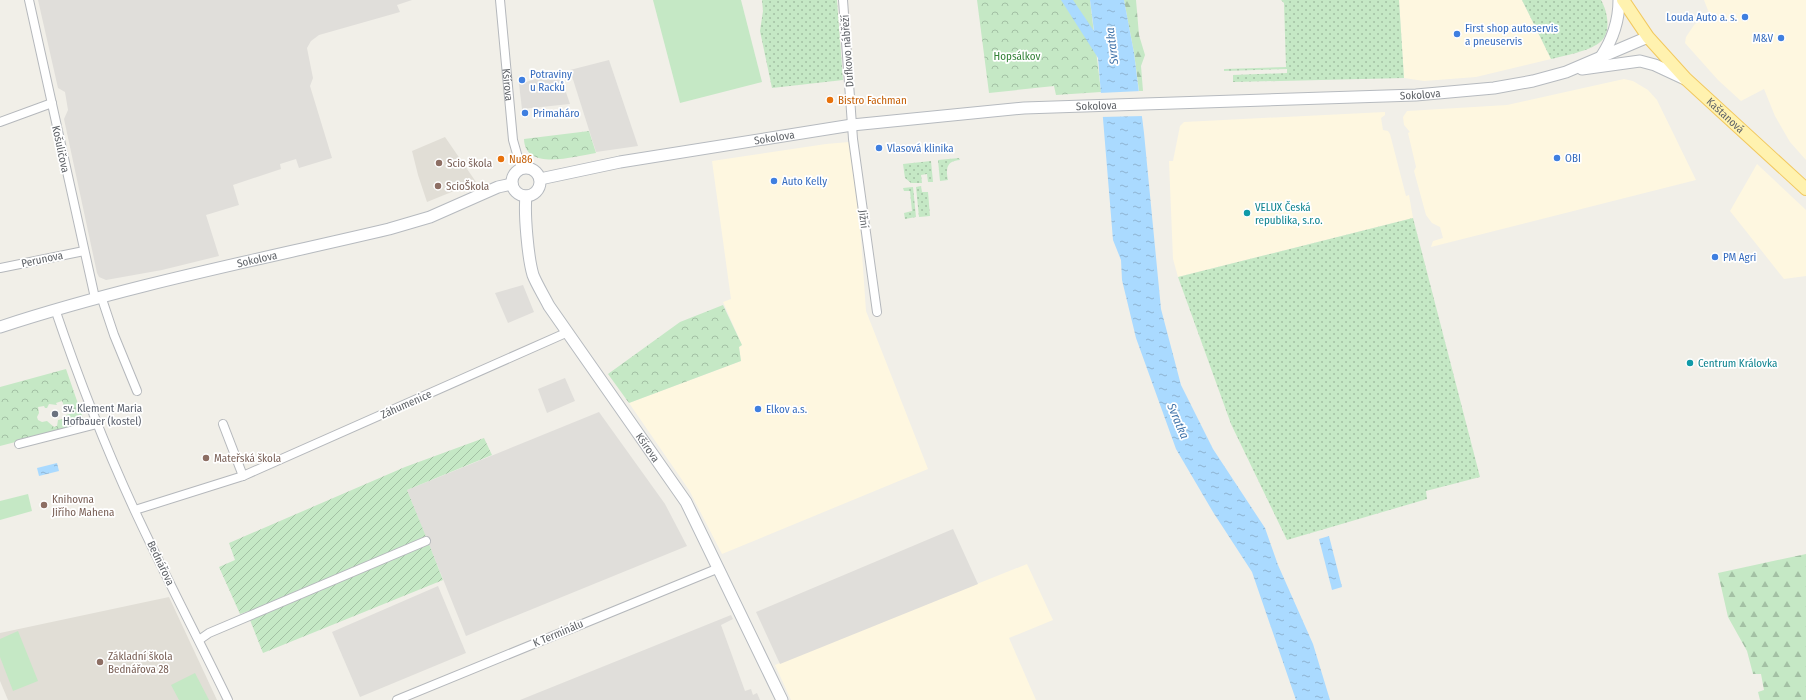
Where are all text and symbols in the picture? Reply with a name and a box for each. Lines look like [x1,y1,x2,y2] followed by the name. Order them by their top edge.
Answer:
[1666,11,1737,24] place label: Louda Auto a. s.
[1740,12,1750,22] marker: Louda Auto a. s.
[838,14,857,88] street label: Dufkovo nábřeží
[1465,22,1559,48] place label: First shop autoservis a pneuservis
[1103,27,1121,66] water label: Svratka
[1452,29,1462,39] marker: First shop autoservis a pneuservis
[1753,32,1773,45] place label: M&V
[1776,33,1786,43] marker: M&V
[994,50,1040,63] park label: Hopsálkov
[499,68,515,102] street label: Kšírova
[530,68,572,94] place label: Potraviny u Racků
[517,75,527,85] marker: Potraviny u Racků
[1400,87,1441,103] street label: Sokolova
[838,94,907,107] place label: Bistro Fachman
[825,95,835,105] marker: Bistro Fachman
[1704,95,1747,136] street label: Kaštanová
[1076,99,1117,113] street label: Sokolova
[533,107,580,120] place label: Primaháro
[520,108,530,118] marker: Primaháro
[49,124,72,174] street label: Košuličova
[753,128,796,148] street label: Sokolova
[887,142,954,155] place label: Vlasová klinika
[874,143,884,153] marker: Vlasová klinika
[1565,152,1581,165] place label: OBI
[509,153,533,166] place label: Nu86
[1552,153,1562,163] marker: OBI
[496,154,506,164] marker: Nu86
[447,157,492,170] place label: Scio škola
[434,158,444,168] marker: Scio škola
[782,175,827,188] place label: Auto Kelly
[769,176,779,186] marker: Auto Kelly
[446,179,489,193] place label: ScioŠkola
[433,181,443,191] marker: ScioŠkola
[1255,200,1323,227] place label: VELUX Česká republika, s.r.o.
[1242,208,1252,218] marker: VELUX Česká republika, s.r.o.
[856,209,871,229] street label: Jižní
[20,249,64,270] street label: Perunova
[236,249,279,271] street label: Sokolova
[1723,251,1757,264] place label: PM Agri
[1710,252,1720,262] marker: PM Agri
[1698,357,1777,370] place label: Centrum Královka
[1685,358,1695,368] marker: Centrum Královka
[379,387,434,421] street label: Záhumenice
[1164,400,1192,441] water label: Svratka
[63,402,142,428] place label: sv. Klement Maria Hofbauer (kostel)
[766,403,807,416] place label: Elkov a.s.
[753,404,763,414] marker: Elkov a.s.
[50,409,60,419] marker: sv. Klement Maria Hofbauer (kostel)
[633,431,662,465] street label: Kšírova
[214,452,281,465] place label: Mateřská škola
[201,453,211,463] marker: Mateřská škola
[52,493,114,519] place label: Knihovna Jiřího Mahena
[39,500,49,510] marker: Knihovna Jiřího Mahena
[144,539,177,588] street label: Bednářova
[531,617,585,650] street label: K Terminálu
[108,650,173,676] place label: Základní škola Bednářova 28
[95,657,105,667] marker: Základní škola Bednářova 28

